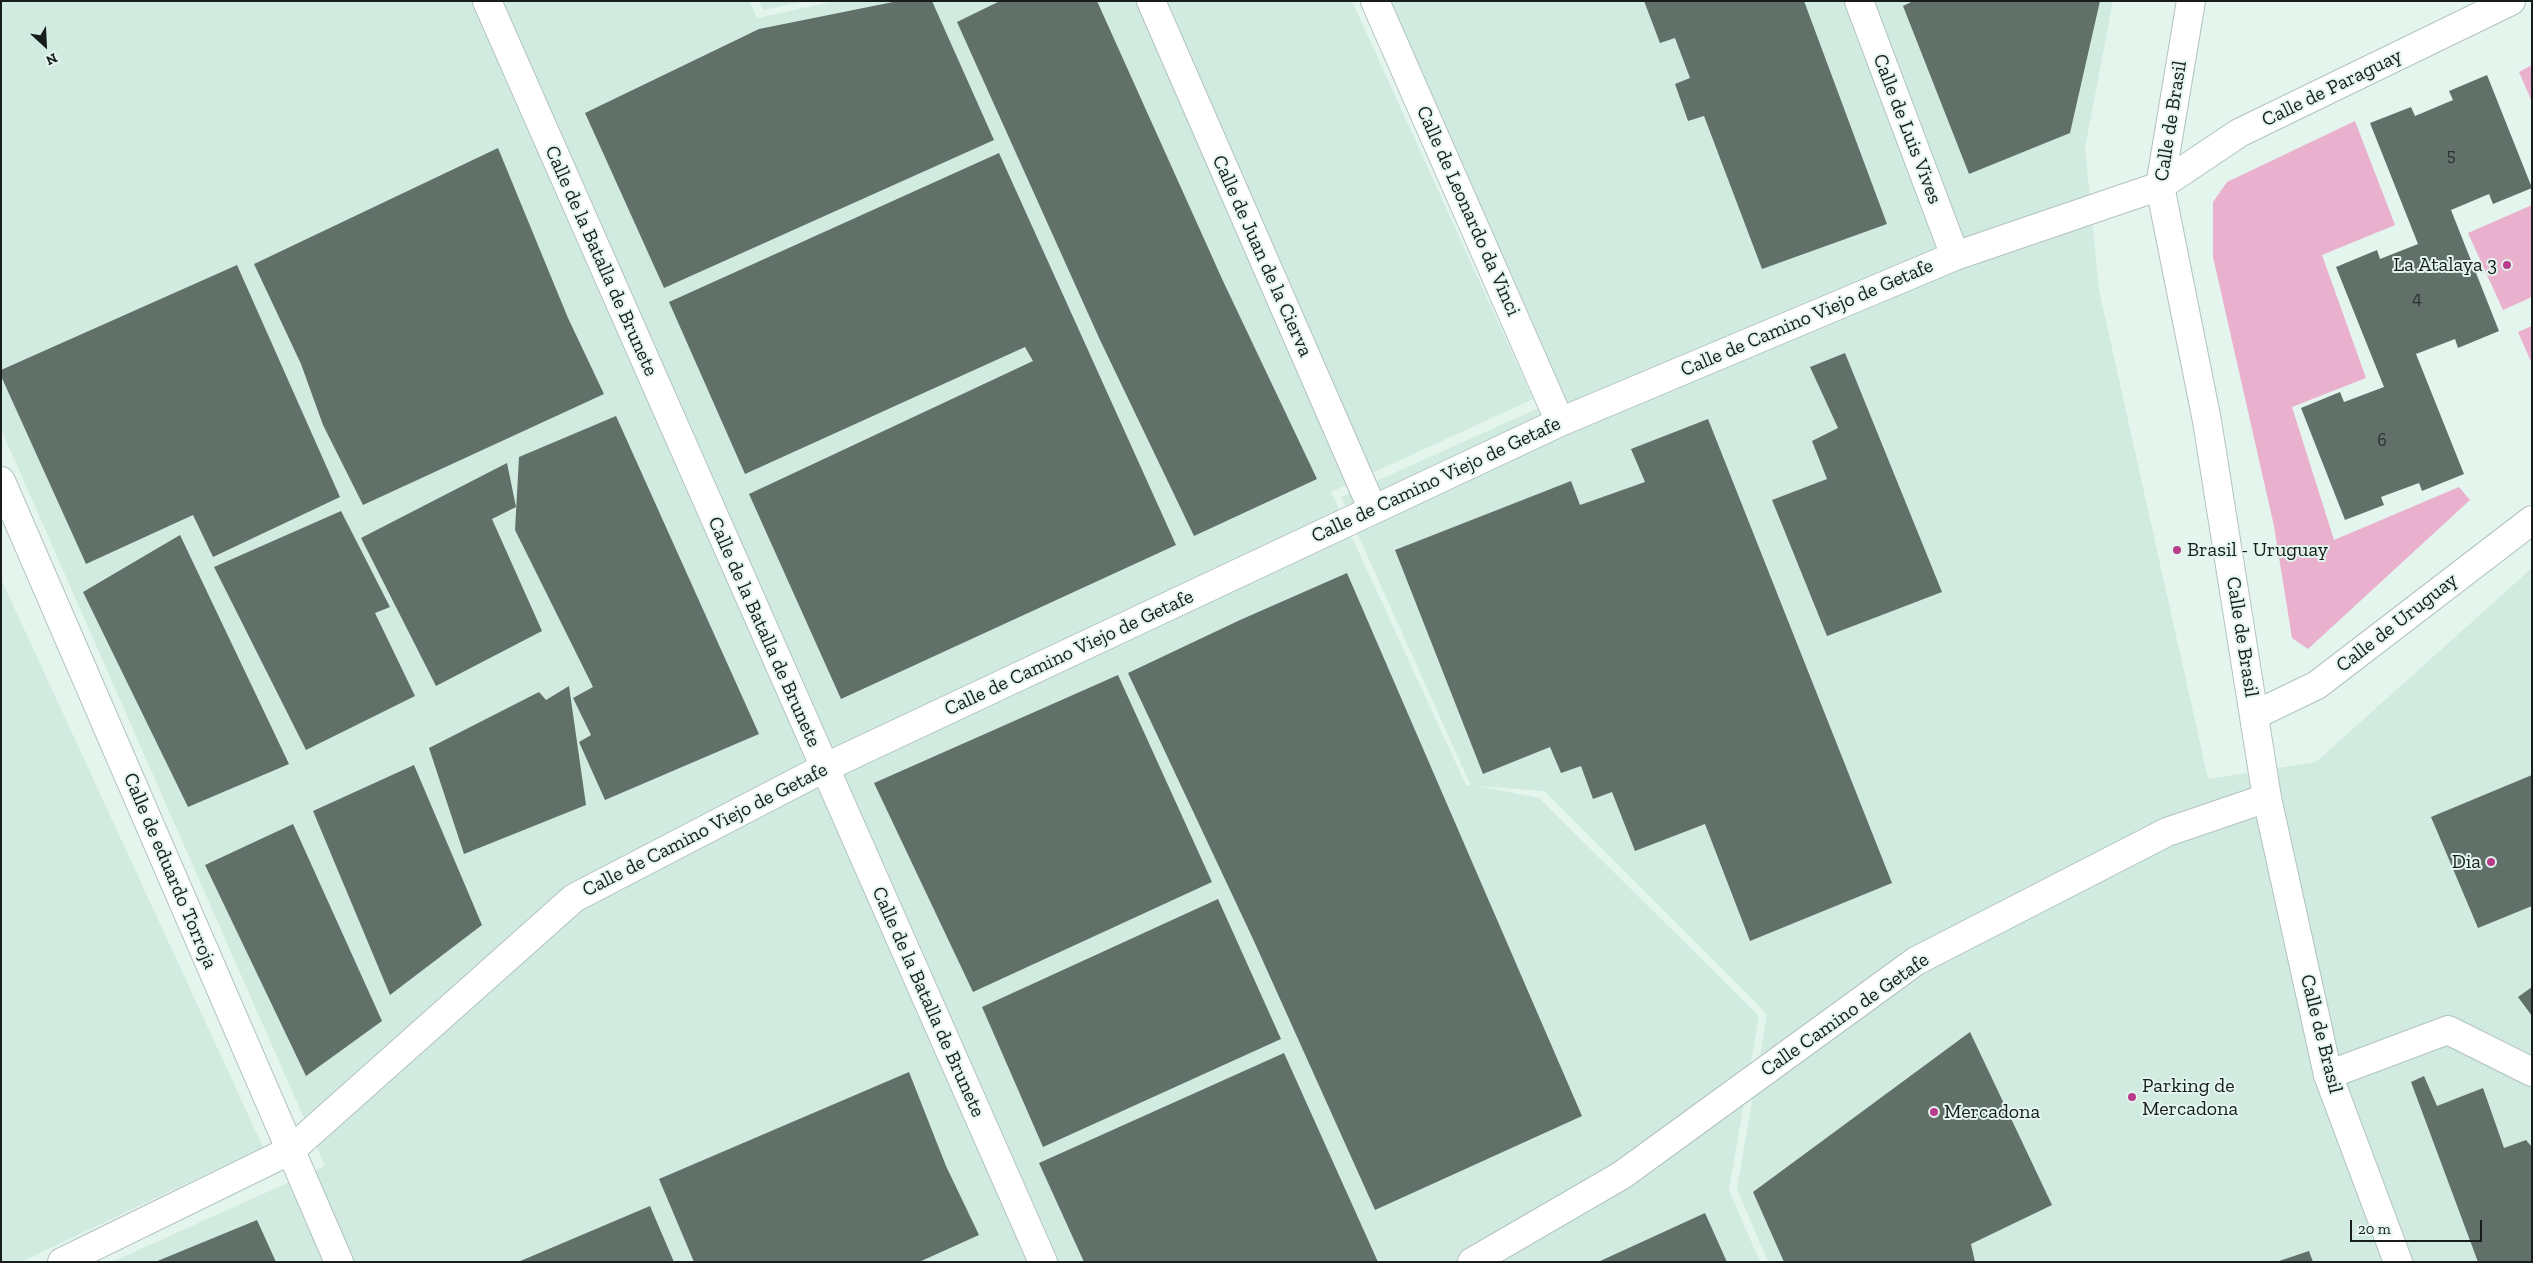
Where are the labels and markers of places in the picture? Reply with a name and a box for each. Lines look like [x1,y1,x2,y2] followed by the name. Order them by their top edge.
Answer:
[2393,253,2497,277] place label: La Atalaya 3
[2501,259,2513,271] marker: La Atalaya 3
[2187,538,2328,562] place label: Brasil - Uruguay
[2171,544,2183,556] marker: Brasil - Uruguay
[2452,850,2481,874] place label: Dia
[2485,856,2497,868] marker: Dia
[2142,1074,2238,1121] place label: Parking de Mercadona
[2126,1091,2138,1103] marker: Parking de Mercadona
[1944,1100,2040,1124] place label: Mercadona
[1928,1106,1940,1118] marker: Mercadona

